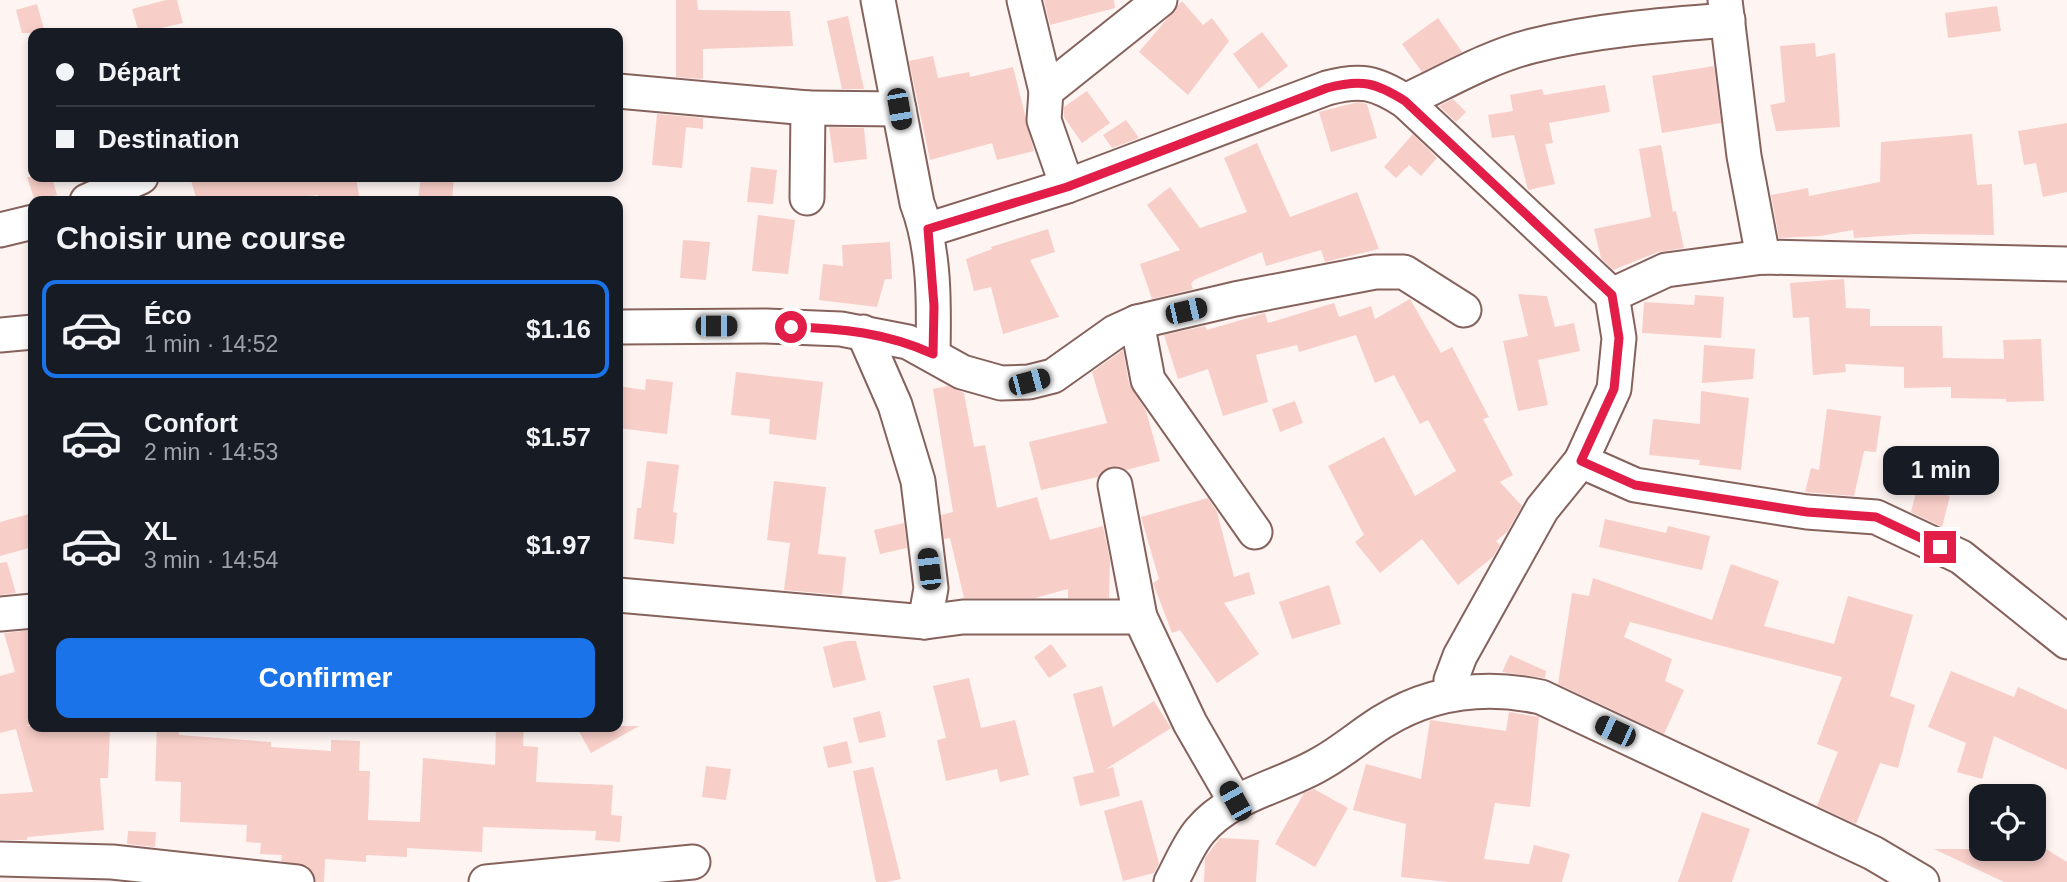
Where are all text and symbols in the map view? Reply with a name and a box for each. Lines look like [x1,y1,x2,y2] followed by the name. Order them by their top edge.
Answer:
[98,57,180,87] text: Départ
[886,86,913,132] car
[98,124,240,154] text: Destination
[56,220,346,256] text: Choisir une course
[1164,296,1209,326] car
[60,298,123,361] icon: car
[144,300,192,330] text: Éco
[775,311,807,343] route start
[526,314,591,344] text: $1.16
[696,316,738,337] car
[144,331,278,357] text: 1 min · 14:52
[1006,366,1053,398] car
[60,406,123,469] icon: car
[144,408,238,438] text: Confort
[526,422,591,452] text: $1.57
[144,439,278,465] text: 2 min · 14:53
[1882,446,1998,494] callout: 1 min
[1911,457,1971,483] text: 1 min
[60,514,123,577] icon: car
[144,516,177,546] text: XL
[526,530,591,560] text: $1.97
[1924,531,1956,563] route end
[144,547,278,573] text: 3 min · 14:54
[917,547,942,591] car
[56,638,595,718] button: Confirmer
[1592,713,1639,749] car
[1216,778,1255,824] car
[1969,784,2046,861] map controls
[1969,784,2046,861] button: locate

